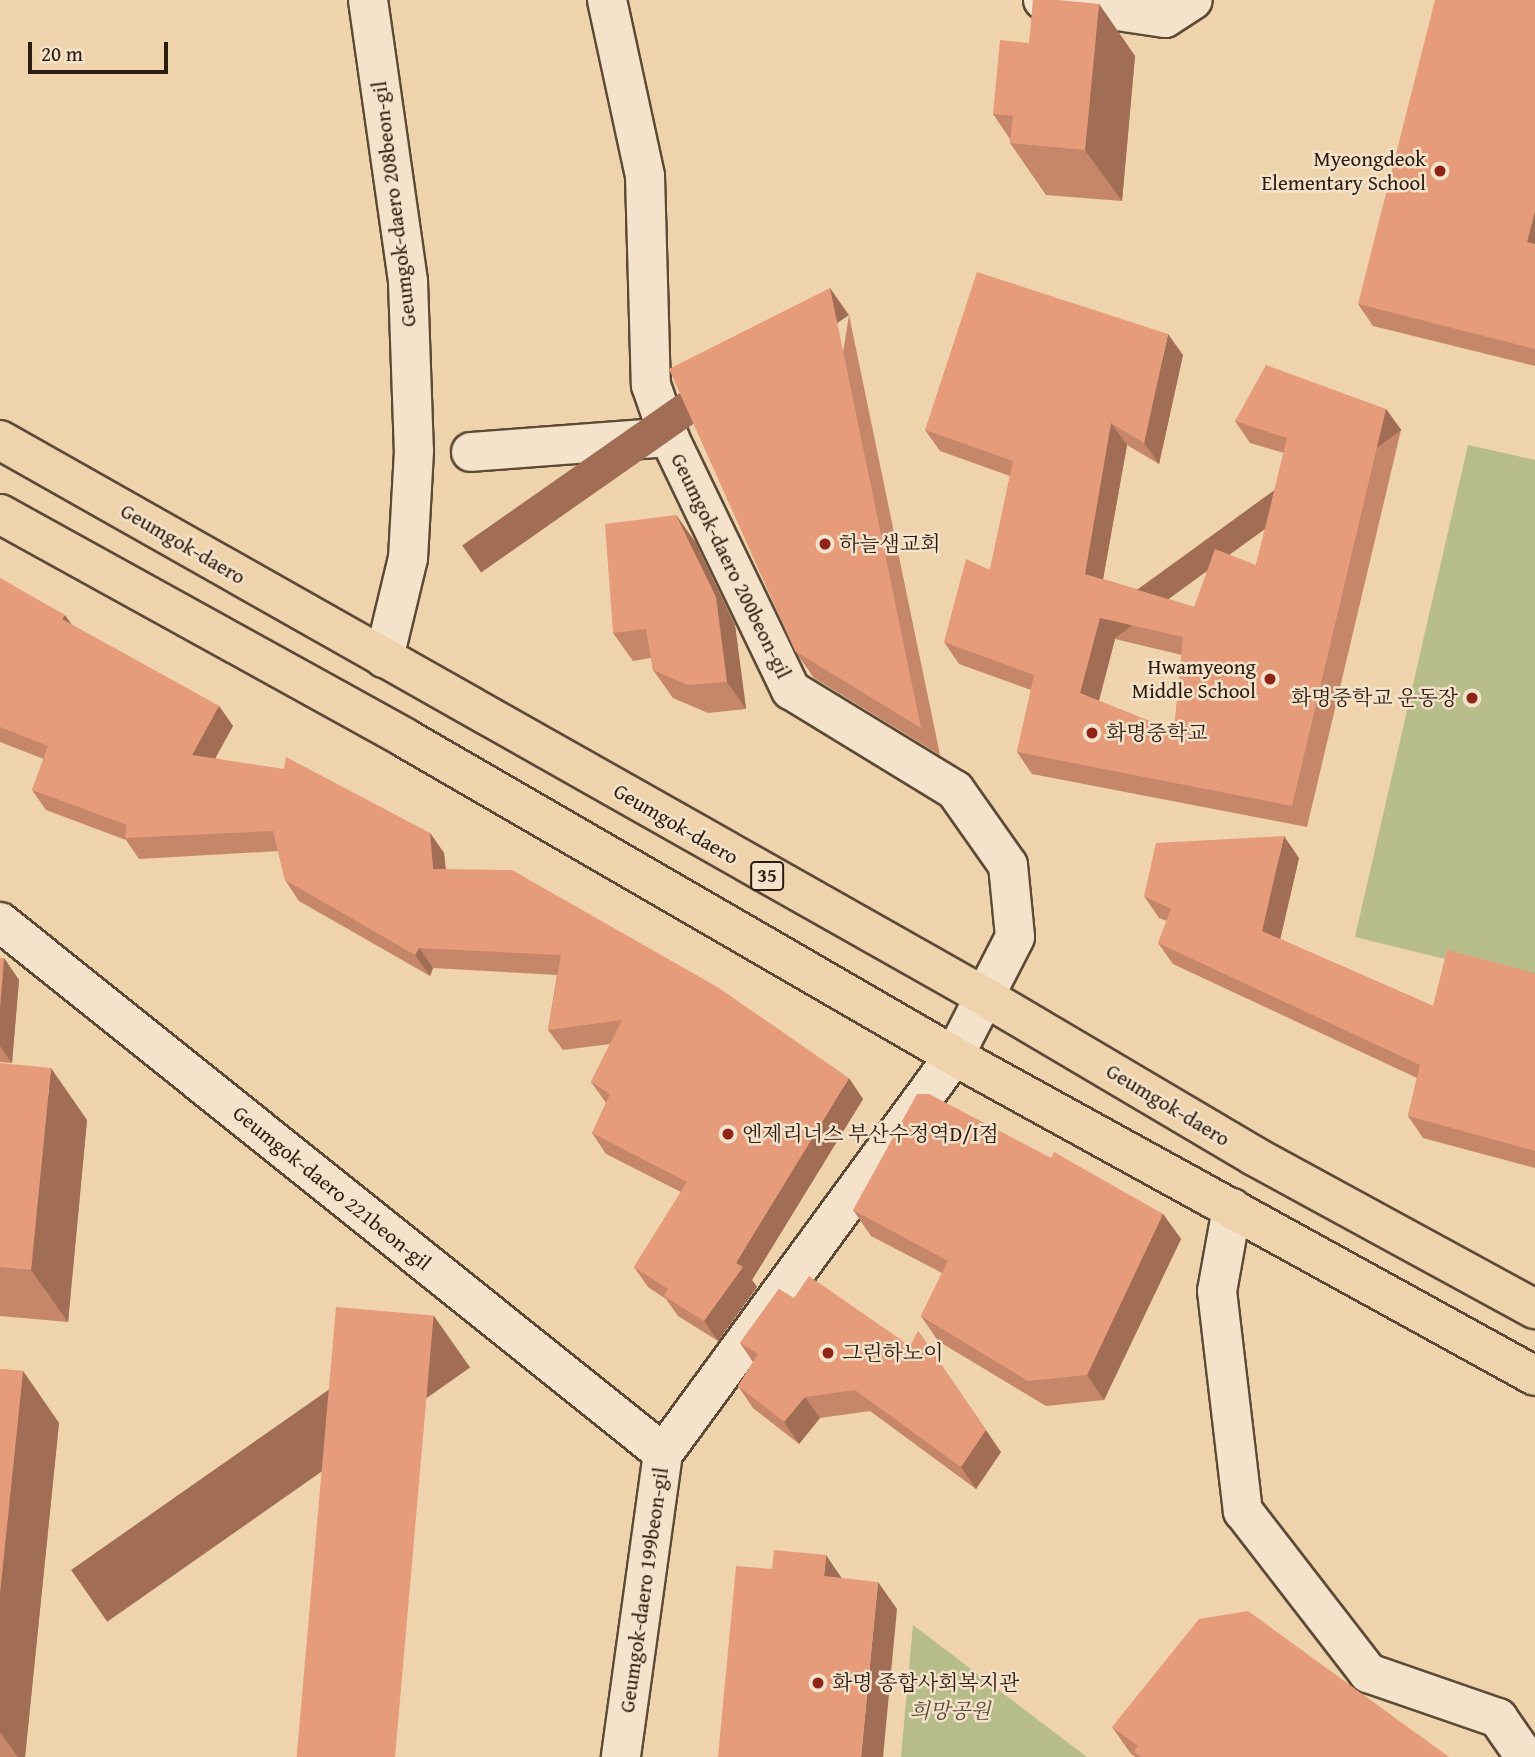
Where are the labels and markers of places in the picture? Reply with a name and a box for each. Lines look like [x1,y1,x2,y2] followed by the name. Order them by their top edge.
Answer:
[1261,146,1426,196] place label: Myeongdeok Elementary School
[1432,163,1448,179] marker: Myeongdeok Elementary School
[839,531,940,557] place label: 하늘샘교회
[817,536,833,552] marker: 하늘샘교회
[1132,654,1256,704] place label: Hwamyeong Middle School
[1262,671,1278,687] marker: Hwamyeong Middle School
[1291,685,1458,711] place label: 화명중학교 운동장
[1464,690,1480,706] marker: 화명중학교 운동장
[1106,720,1207,746] place label: 화명중학교
[1084,725,1100,741] marker: 화명중학교
[742,1121,999,1147] place label: 엔제리너스 부산수정역D/I점
[720,1126,736,1142] marker: 엔제리너스 부산수정역D/I점
[842,1340,943,1366] place label: 그린하노이
[820,1345,836,1361] marker: 그린하노이
[832,1670,1019,1696] place label: 화명 종합사회복지관
[810,1675,826,1691] marker: 화명 종합사회복지관

